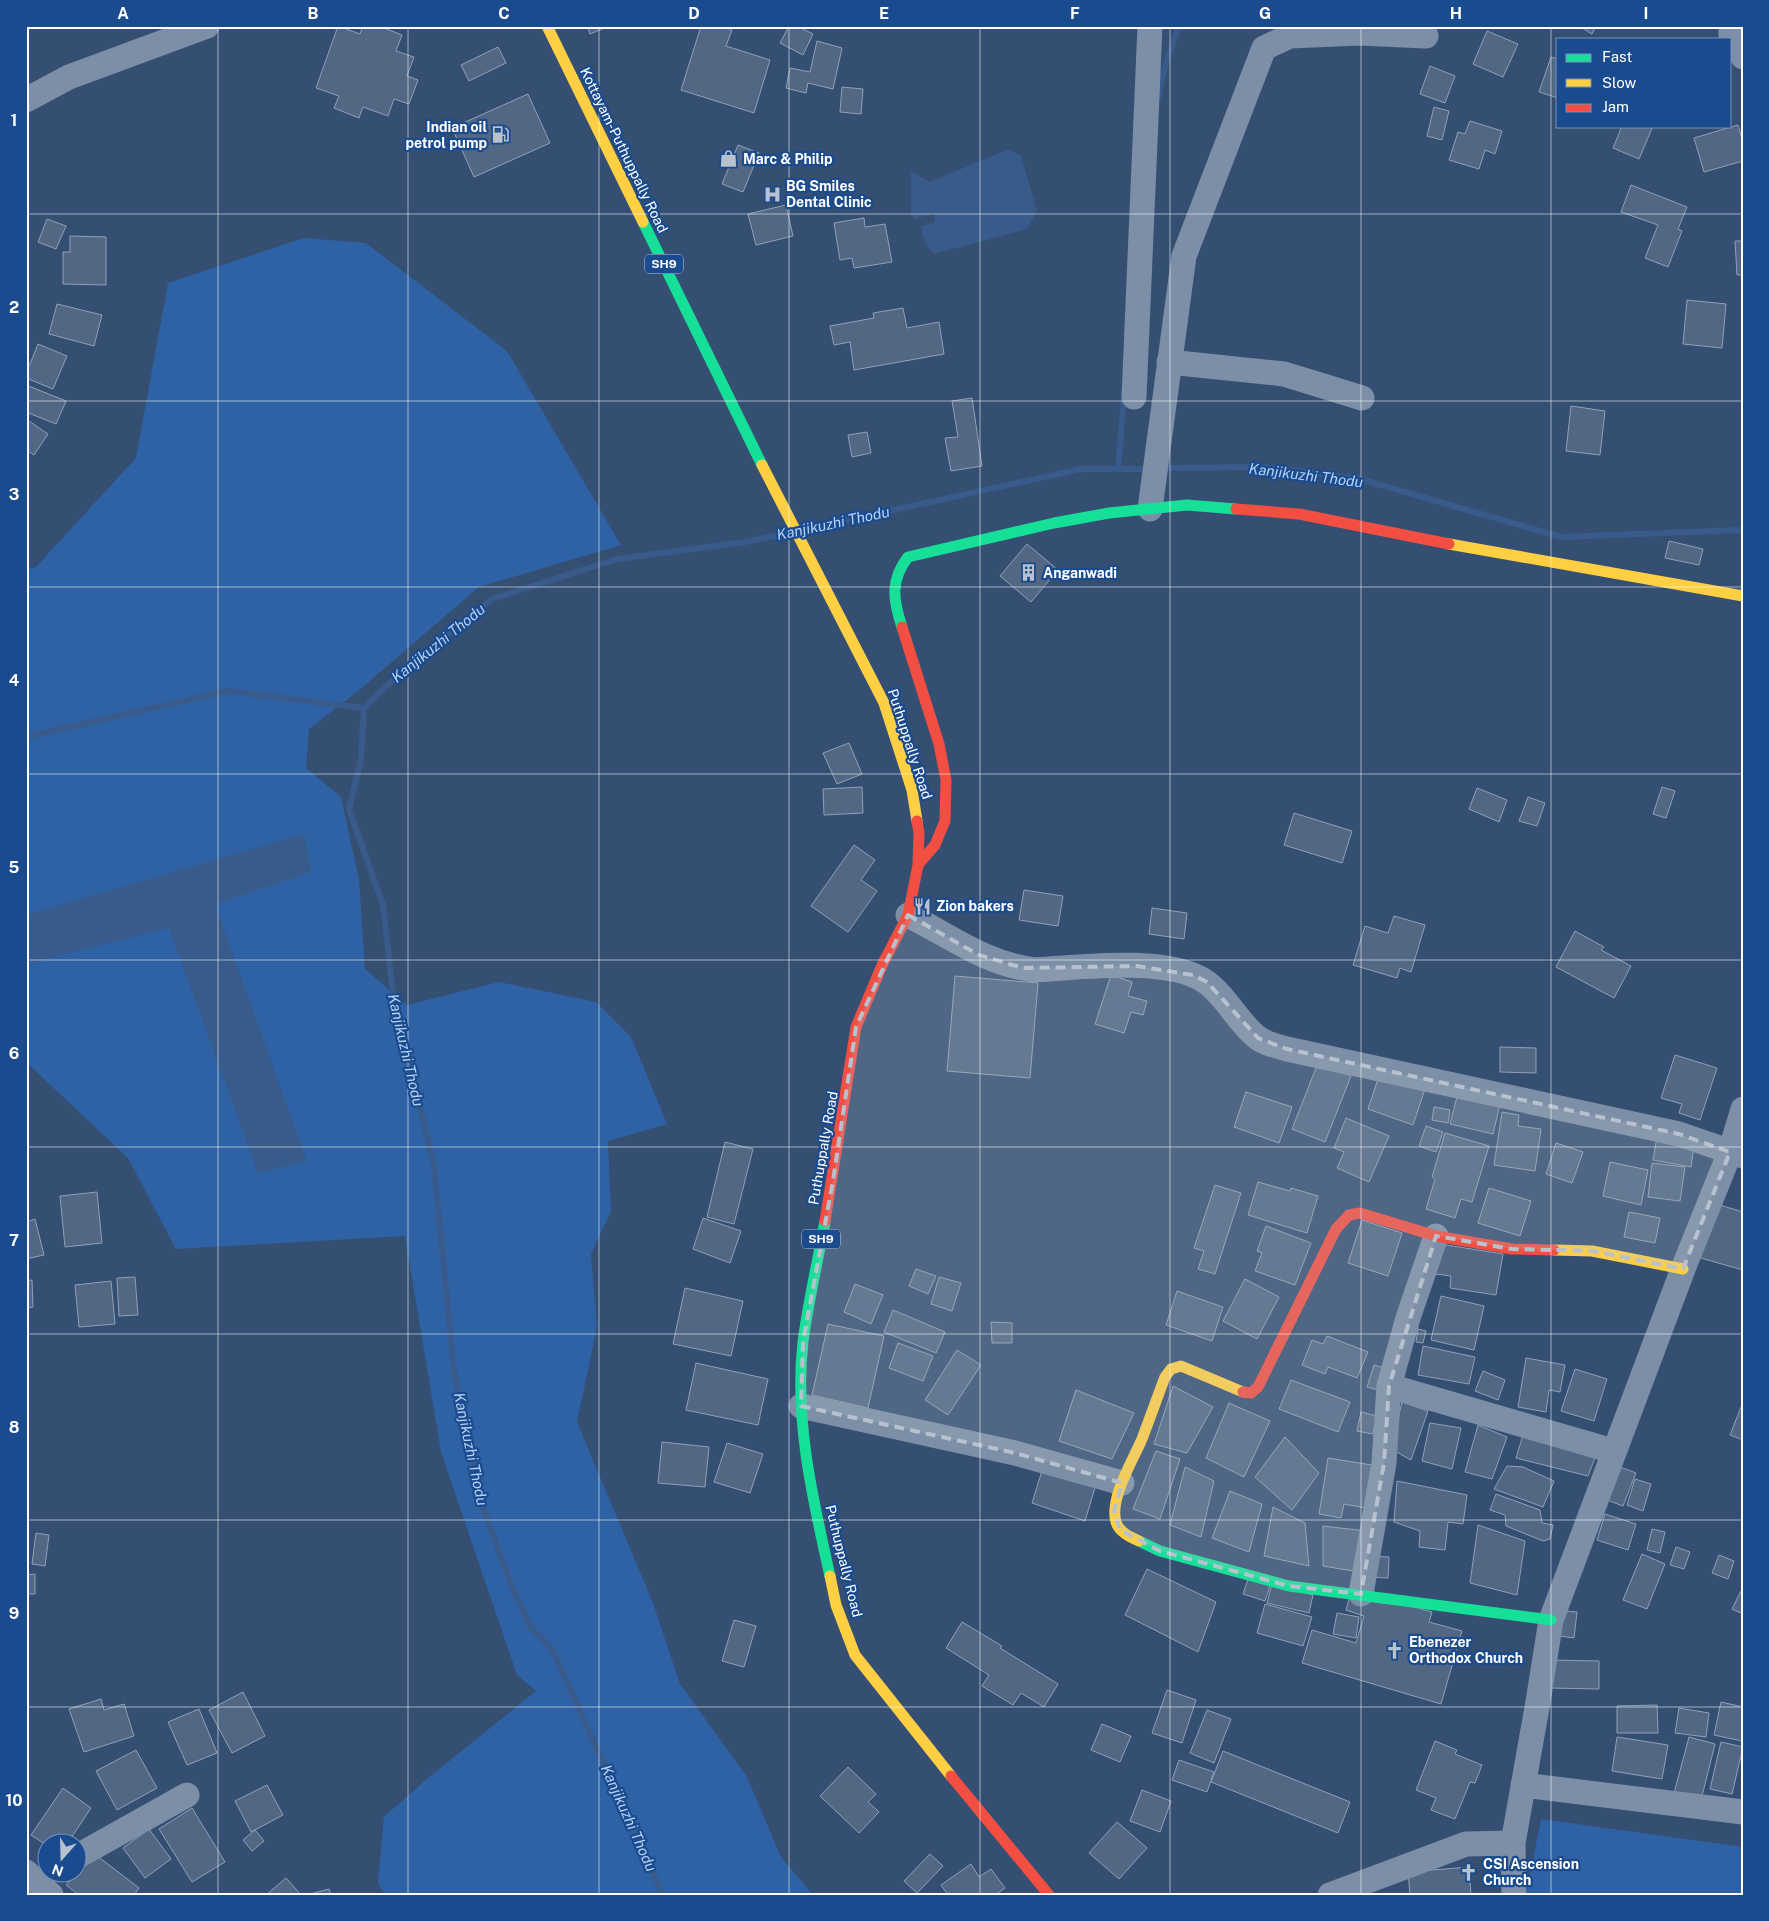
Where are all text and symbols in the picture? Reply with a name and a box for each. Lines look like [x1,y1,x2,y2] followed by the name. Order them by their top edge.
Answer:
[117,4,129,23] text: A
[308,4,319,23] text: B
[498,4,510,23] text: C
[688,4,700,23] text: D
[879,4,889,23] text: E
[1070,4,1080,23] text: F
[1259,4,1271,23] text: G
[1450,4,1462,23] text: H
[1644,4,1648,23] text: I
[1556,38,1732,128] legend
[1602,48,1632,65] text: Fast
[577,65,671,235] street label: Kottayam-Puthuppally Road
[1602,74,1637,91] text: Slow
[1602,98,1629,115] text: Jam
[11,111,17,130] text: 1
[405,119,487,151] place label: Indian oil petrol pump
[491,125,511,145] fuel station icon: Indian oil petrol pump
[719,149,739,169] shop icon: Marc & Philip
[743,151,832,167] place label: Marc & Philip
[786,178,872,210] place label: BG Smiles Dental Clinic
[762,184,782,204] hospital icon: BG Smiles Dental Clinic
[645,254,683,274] road number: SH9
[9,298,19,317] text: 2
[1248,460,1364,490] water label: Kanjikuzhi Thodu
[9,485,19,504] text: 3
[775,503,891,543] water label: Kanjikuzhi Thodu
[1019,563,1039,583] building icon: Anganwadi
[1043,565,1117,581] place label: Anganwadi
[388,600,488,686] water label: Kanjikuzhi Thodu
[9,671,20,690] text: 4
[885,687,935,801] street label: Puthuppally Road
[9,858,20,877] text: 5
[912,896,932,916] restaurant icon: Zion bakers
[936,898,1014,914] place label: Zion bakers
[385,992,427,1108] water label: Kanjikuzhi Thodu
[9,1044,19,1063] text: 6
[805,1090,841,1206] street label: Puthuppally Road
[802,1230,840,1248] road number: SH9
[9,1231,19,1250] text: 7
[451,1391,491,1507] water label: Kanjikuzhi Thodu
[9,1418,20,1437] text: 8
[822,1503,866,1619] street label: Puthuppally Road
[9,1604,19,1623] text: 9
[1409,1634,1523,1666] place label: Ebenezer Orthodox Church
[1385,1640,1405,1660] church icon: Ebenezer Orthodox Church
[598,1762,660,1874] water label: Kanjikuzhi Thodu
[5,1791,23,1810] text: 10
[38,1834,88,1884] north arrow
[1483,1856,1579,1888] place label: CSI Ascension Church
[50,1861,65,1880] text: N
[1459,1862,1479,1882] church icon: CSI Ascension Church

